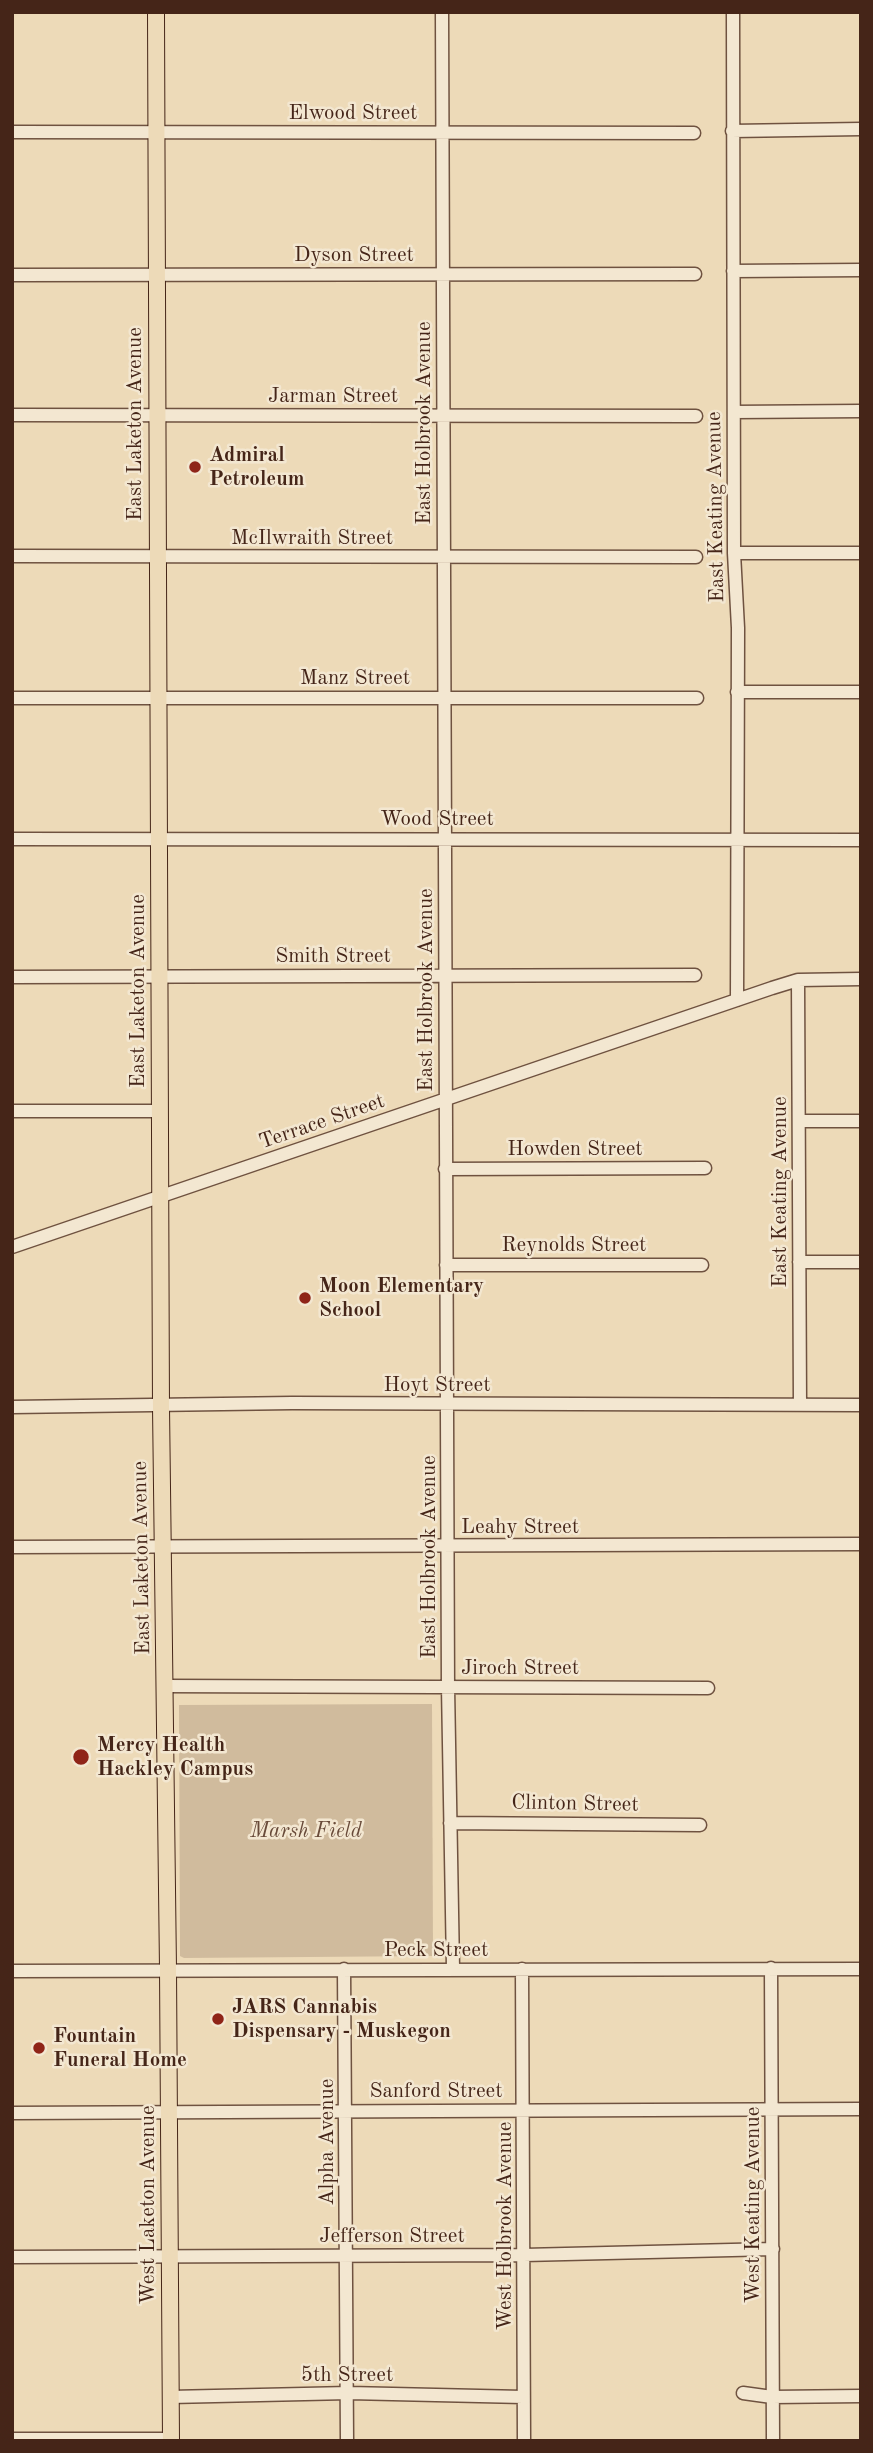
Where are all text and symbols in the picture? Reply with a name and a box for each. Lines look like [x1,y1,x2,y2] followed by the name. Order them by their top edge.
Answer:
[289,100,417,126] street label: Elwood Street
[294,242,414,268] street label: Dyson Street
[411,321,437,525] street label: East Holbrook Avenue
[122,327,148,521] street label: East Laketon Avenue
[268,383,398,409] street label: Jarman Street
[702,411,730,603] street label: East Keating Avenue
[209,442,305,492] place label: Admiral Petroleum
[187,459,203,475] marker: Admiral Petroleum
[231,525,393,551] street label: McIlwraith Street
[300,665,410,691] street label: Manz Street
[380,806,494,832] street label: Wood Street
[413,888,439,1092] street label: East Holbrook Avenue
[125,894,151,1088] street label: East Laketon Avenue
[275,943,391,969] street label: Smith Street
[256,1089,388,1155] street label: Terrace Street
[767,1096,793,1288] street label: East Keating Avenue
[507,1136,643,1162] street label: Howden Street
[502,1232,646,1258] street label: Reynolds Street
[319,1273,484,1323] place label: Moon Elementary School
[297,1290,313,1306] marker: Moon Elementary School
[384,1372,490,1398] street label: Hoyt Street
[416,1455,442,1659] street label: East Holbrook Avenue
[128,1461,156,1655] street label: East Laketon Avenue
[461,1514,579,1540] street label: Leahy Street
[461,1655,579,1681] street label: Jiroch Street
[97,1732,253,1782] place label: Mercy Health Hackley Campus
[71,1747,91,1767] marker: Mercy Health Hackley Campus
[511,1790,639,1818] street label: Clinton Street
[250,1818,362,1844] park label: Marsh Field
[384,1937,488,1963] street label: Peck Street
[232,1994,451,2044] place label: JARS Cannabis Dispensary - Muskegon
[210,2011,226,2027] marker: JARS Cannabis Dispensary - Muskegon
[53,2023,187,2073] place label: Fountain Funeral Home
[31,2040,47,2056] marker: Fountain Funeral Home
[369,2078,503,2104] street label: Sanford Street
[314,2079,340,2205] street label: Alpha Avenue
[135,2105,161,2305] street label: West Laketon Avenue
[740,2107,766,2303] street label: West Keating Avenue
[492,2122,518,2330] street label: West Holbrook Avenue
[319,2223,465,2249] street label: Jefferson Street
[301,2362,393,2388] street label: 5th Street

